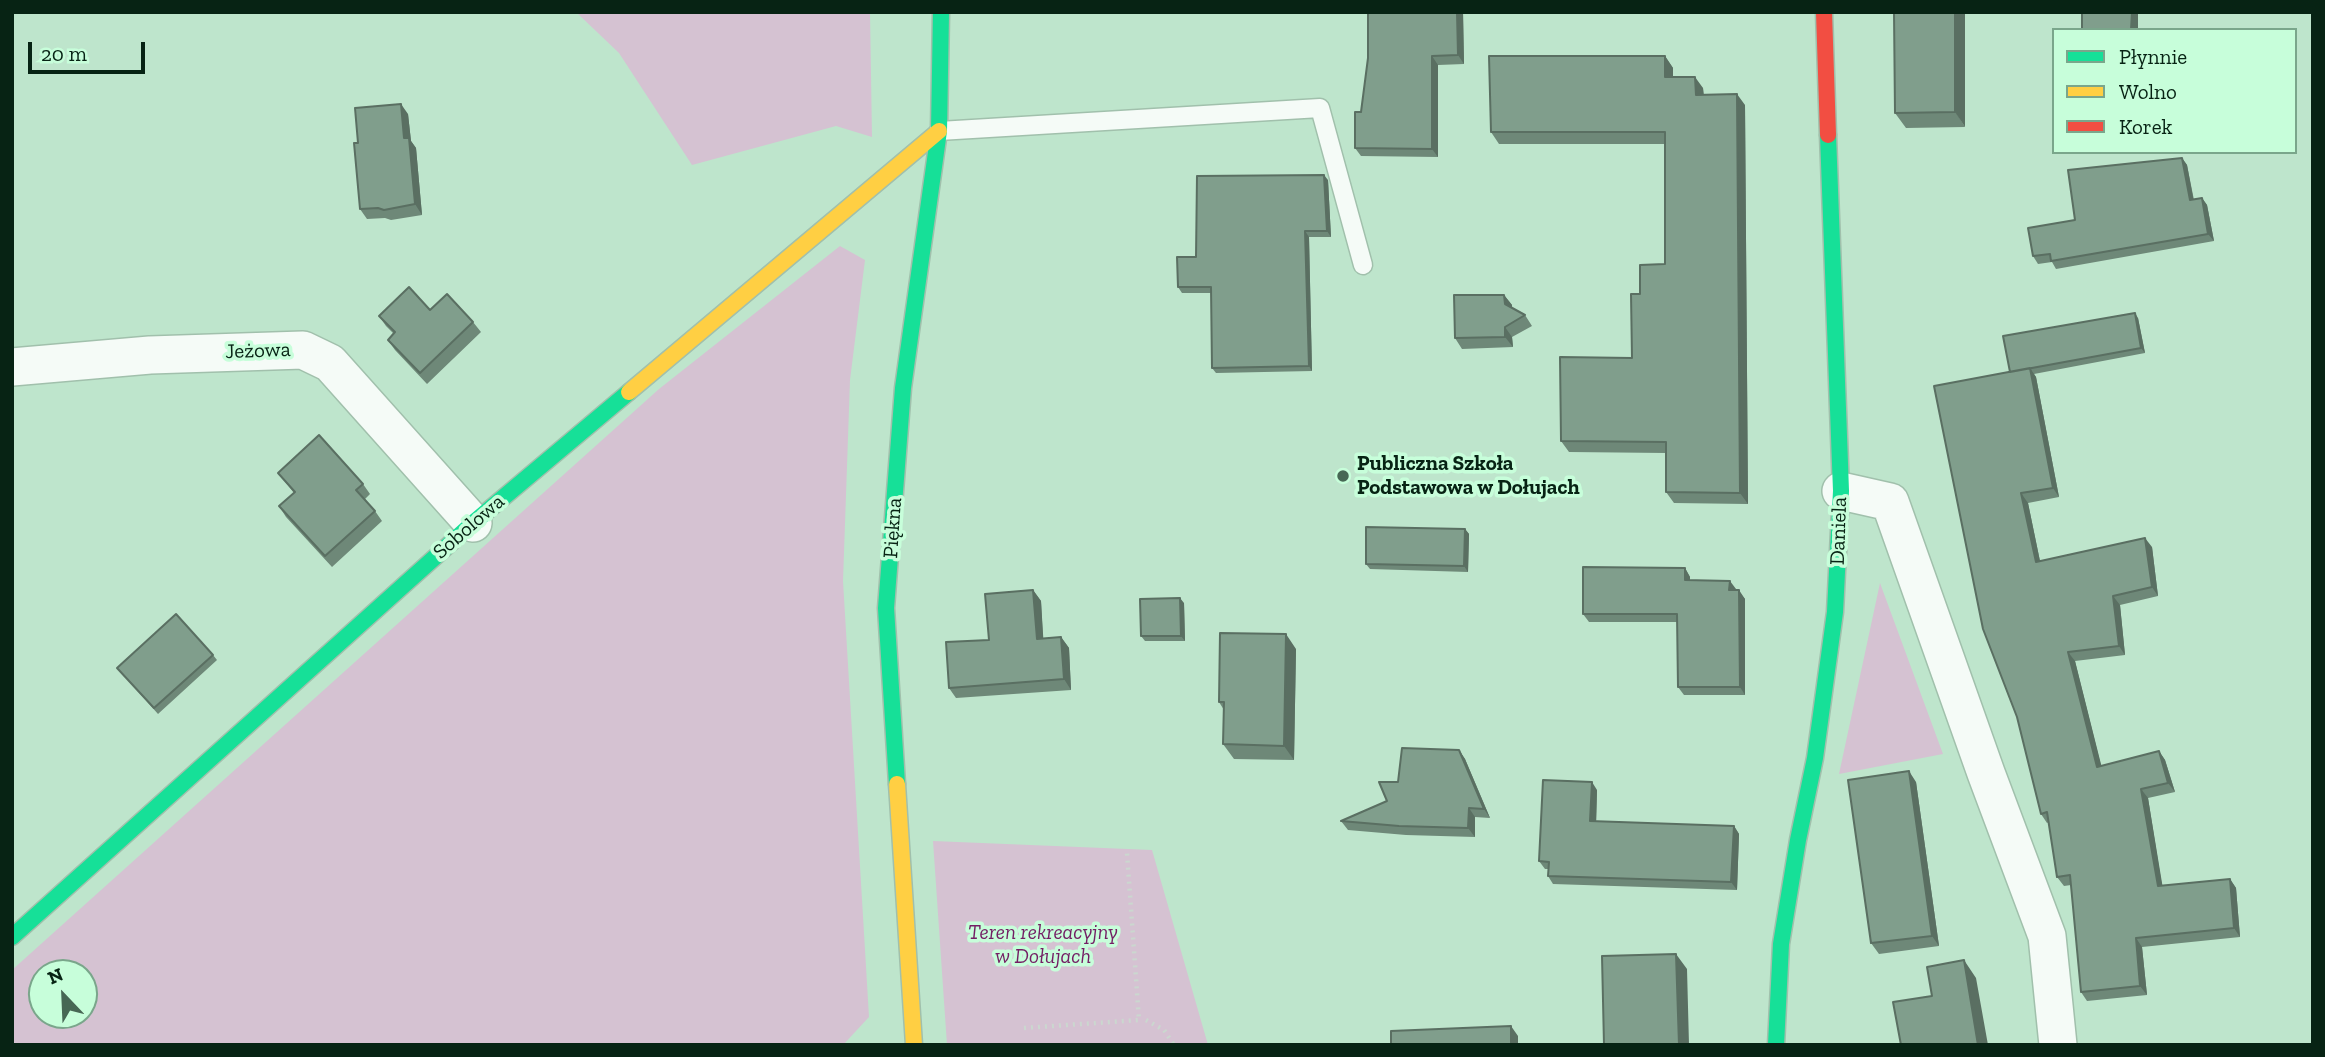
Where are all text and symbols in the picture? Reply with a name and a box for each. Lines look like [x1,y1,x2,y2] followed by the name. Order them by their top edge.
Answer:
[32,28,149,72] scale bar
[2052,28,2297,154] legend
[41,41,87,66] text: 20 m
[2119,44,2187,69] text: Płynnie
[2119,79,2177,104] text: Wolno
[2119,114,2172,139] text: Korek
[225,337,291,365] street label: Jeżowa
[1357,451,1580,501] place label: Publiczna Szkoła Podstawowa w Dołujach
[1335,468,1351,484] marker: Publiczna Szkoła Podstawowa w Dołujach
[428,489,510,565] street label: Sobolowa
[1825,496,1853,566] street label: Daniela
[878,497,908,559] street label: Piękna
[968,920,1118,970] park label: Teren rekreacyjny w Dołujach
[28,959,98,1029] north arrow
[44,963,67,989] text: N

